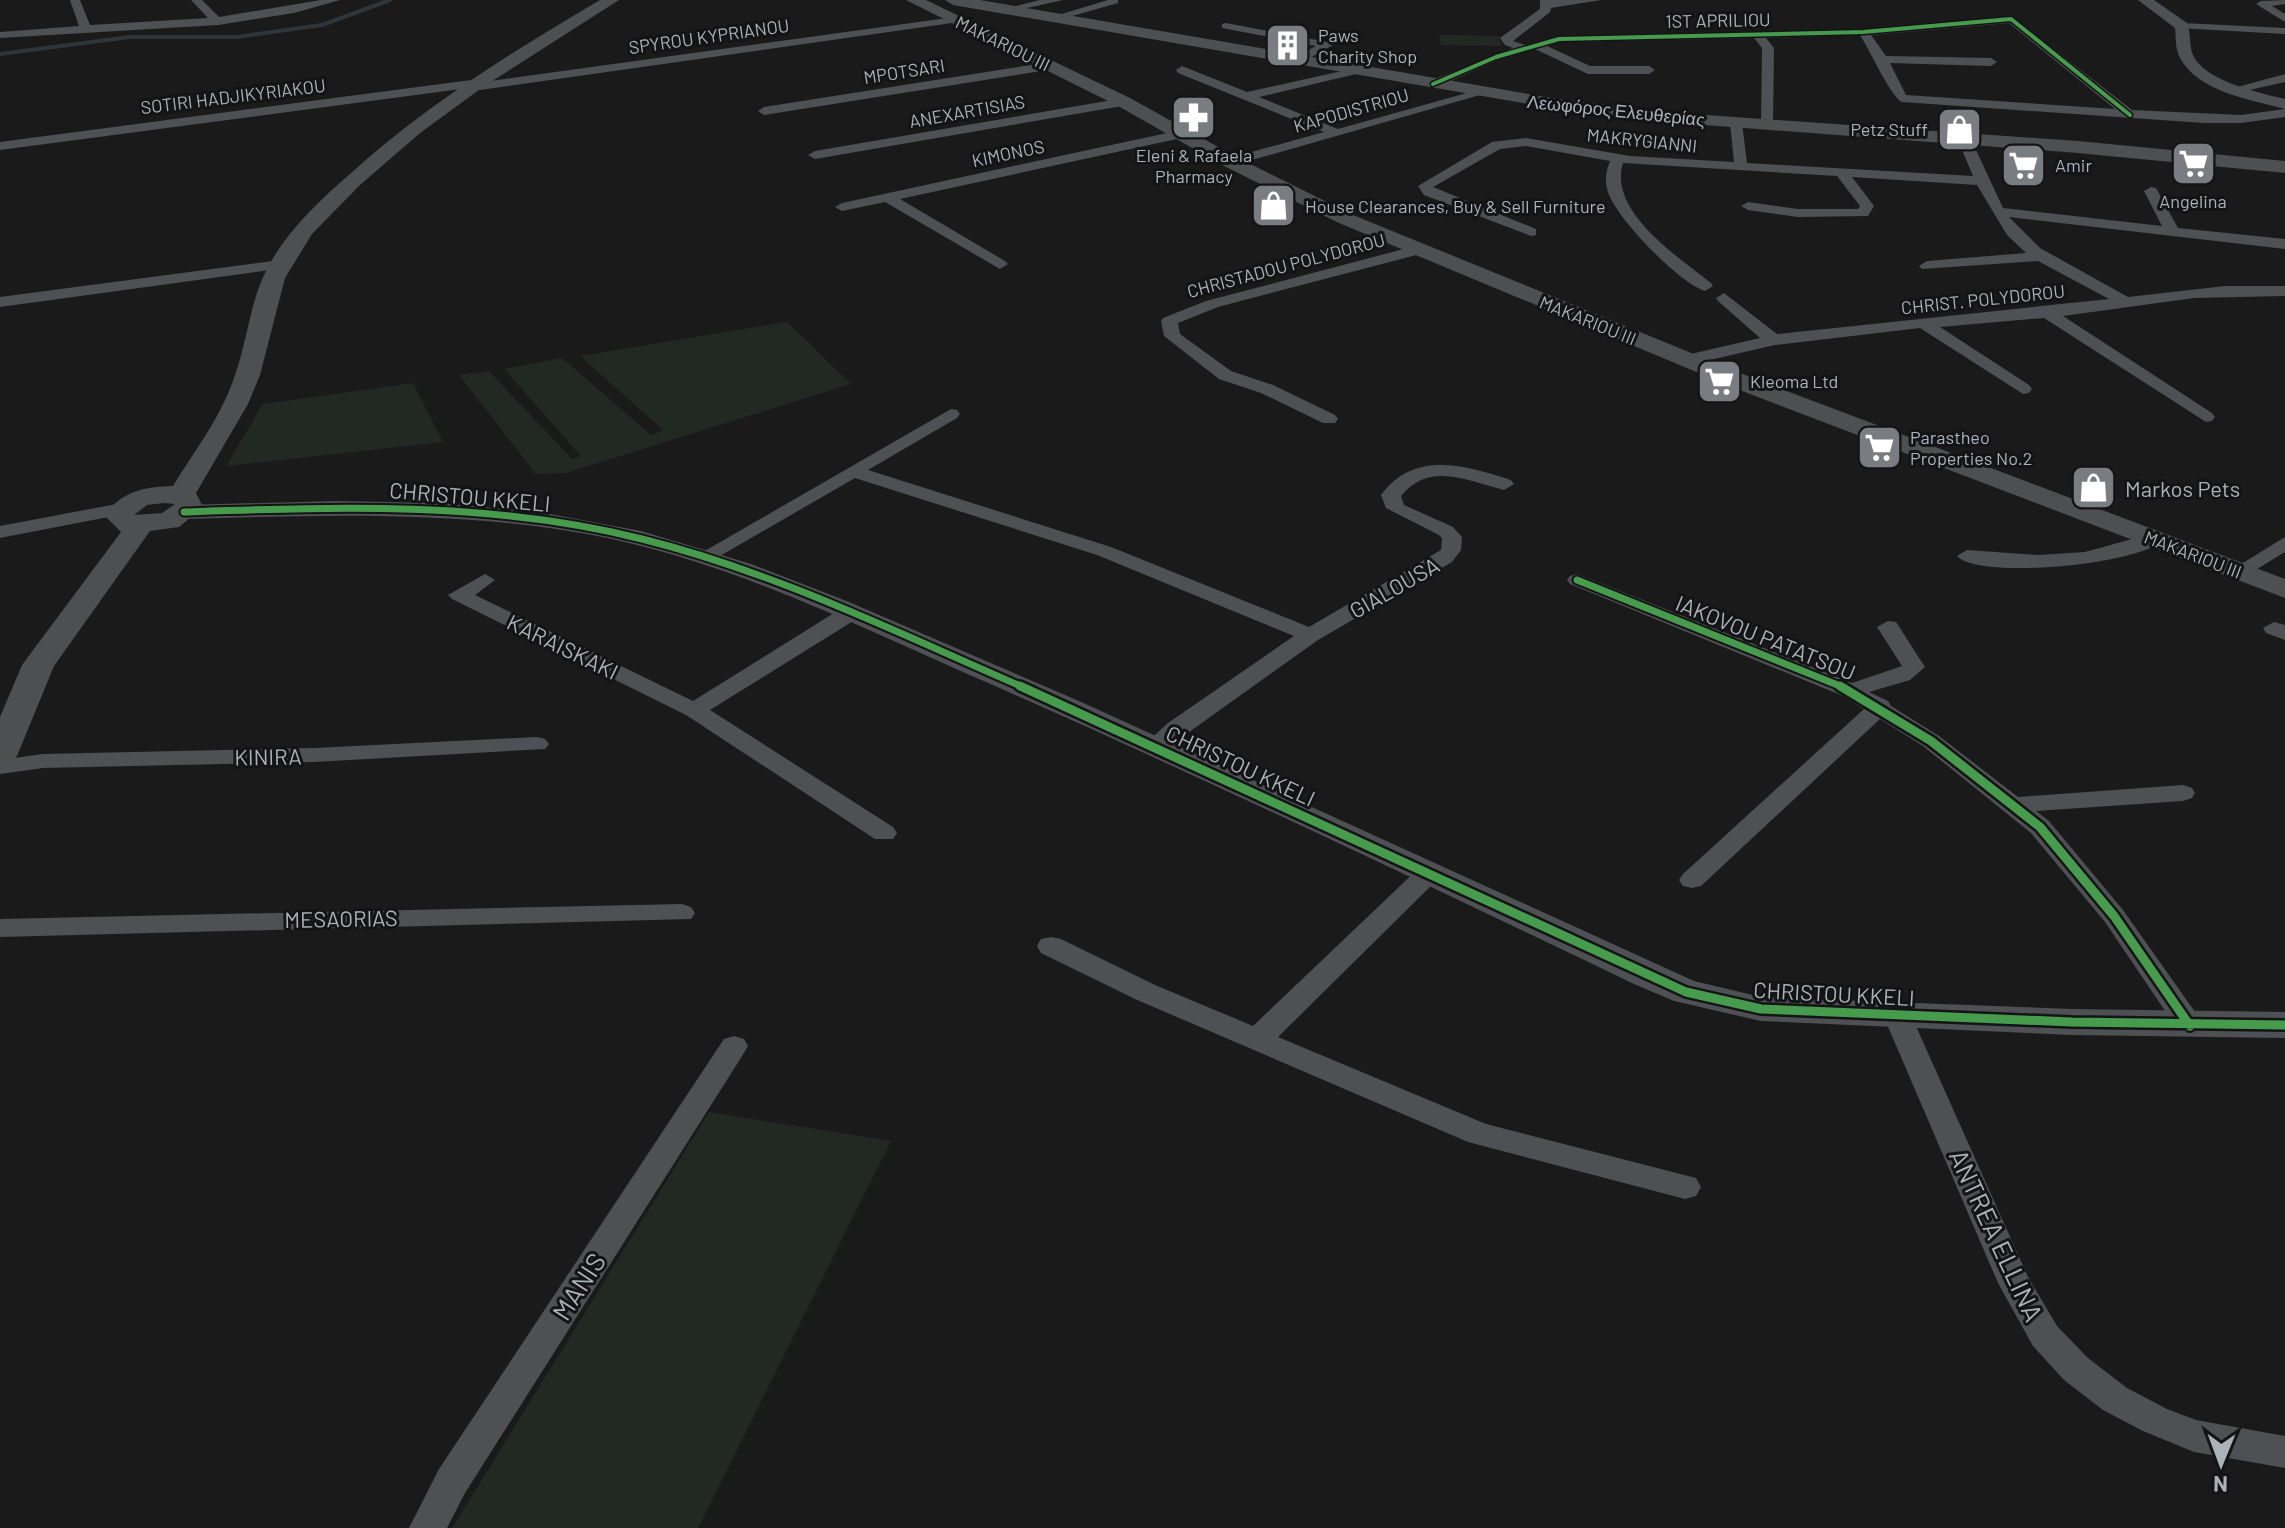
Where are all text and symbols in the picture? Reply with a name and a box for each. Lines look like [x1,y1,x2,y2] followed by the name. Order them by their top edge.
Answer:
[1665,8,1771,32] street label: 1ST APRILIOU
[952,11,1054,75] street label: MAKARIOU III
[627,14,791,58] street label: SPYROU KYPRIANOU
[1263,21,1311,69] building icon: Paws Charity Shop
[1318,24,1417,67] place label: Paws Charity Shop
[862,54,946,88] street label: MPOTSARI
[139,74,327,118] street label: SOTIRI HADJIKYRIAKOU
[1291,83,1411,137] street label: KAPODISTRIOU
[907,90,1027,132] street label: ANEXARTISIAS
[1526,90,1706,130] street label: Λεωφόρος Ελευθερίας
[1170,93,1218,141] pharmacy icon: Eleni & Rafaela Pharmacy
[1935,105,1983,153] shop icon: Petz Stuff
[1851,118,1928,140] place label: Petz Stuff
[1586,123,1698,157] street label: MAKRYGIANNI
[970,135,1046,171] street label: KIMONOS
[2169,139,2217,187] supermarket icon: Angelina
[2000,141,2048,189] supermarket icon: Amir
[1136,144,1252,187] place label: Eleni & Rafaela Pharmacy
[2055,154,2092,176] place label: Amir
[1250,182,1298,230] shop icon: House Clearances, Buy & Sell Furniture
[2159,190,2227,212] place label: Angelina
[1305,195,1606,217] place label: House Clearances, Buy & Sell Furniture
[1185,228,1387,302] street label: CHRISTADOU POLYDOROU
[1900,279,2066,319] street label: CHRIST. POLYDOROU
[1536,291,1640,349] street label: MAKARIOU III
[1695,357,1743,405] supermarket icon: Kleoma Ltd
[1750,370,1838,392] place label: Kleoma Ltd
[1855,423,1903,471] supermarket icon: Parastheo Properties No.2
[1910,426,2032,469] place label: Parastheo Properties No.2
[2070,464,2118,512] shop icon: Markos Pets
[2125,475,2240,501] place label: Markos Pets
[388,476,552,516] street label: CHRISTOU KKELI
[2141,525,2245,583] street label: MAKARIOU III
[1345,551,1443,623] street label: GIALOUSA
[1672,589,1860,685] street label: IAKOVOU PATATSOU
[503,608,623,684] street label: KARAISKAKI
[1162,719,1320,811] street label: CHRISTOU KKELI
[234,742,302,770] street label: KINIRA
[284,904,398,932] street label: MESAORIAS
[1753,976,1915,1010] street label: CHRISTOU KKELI
[1944,1144,2050,1326] street label: ANTREA ELLINA
[545,1247,611,1325] street label: MANIS
[2181,1424,2261,1504] north arrow
[2213,1472,2228,1498] text: N

